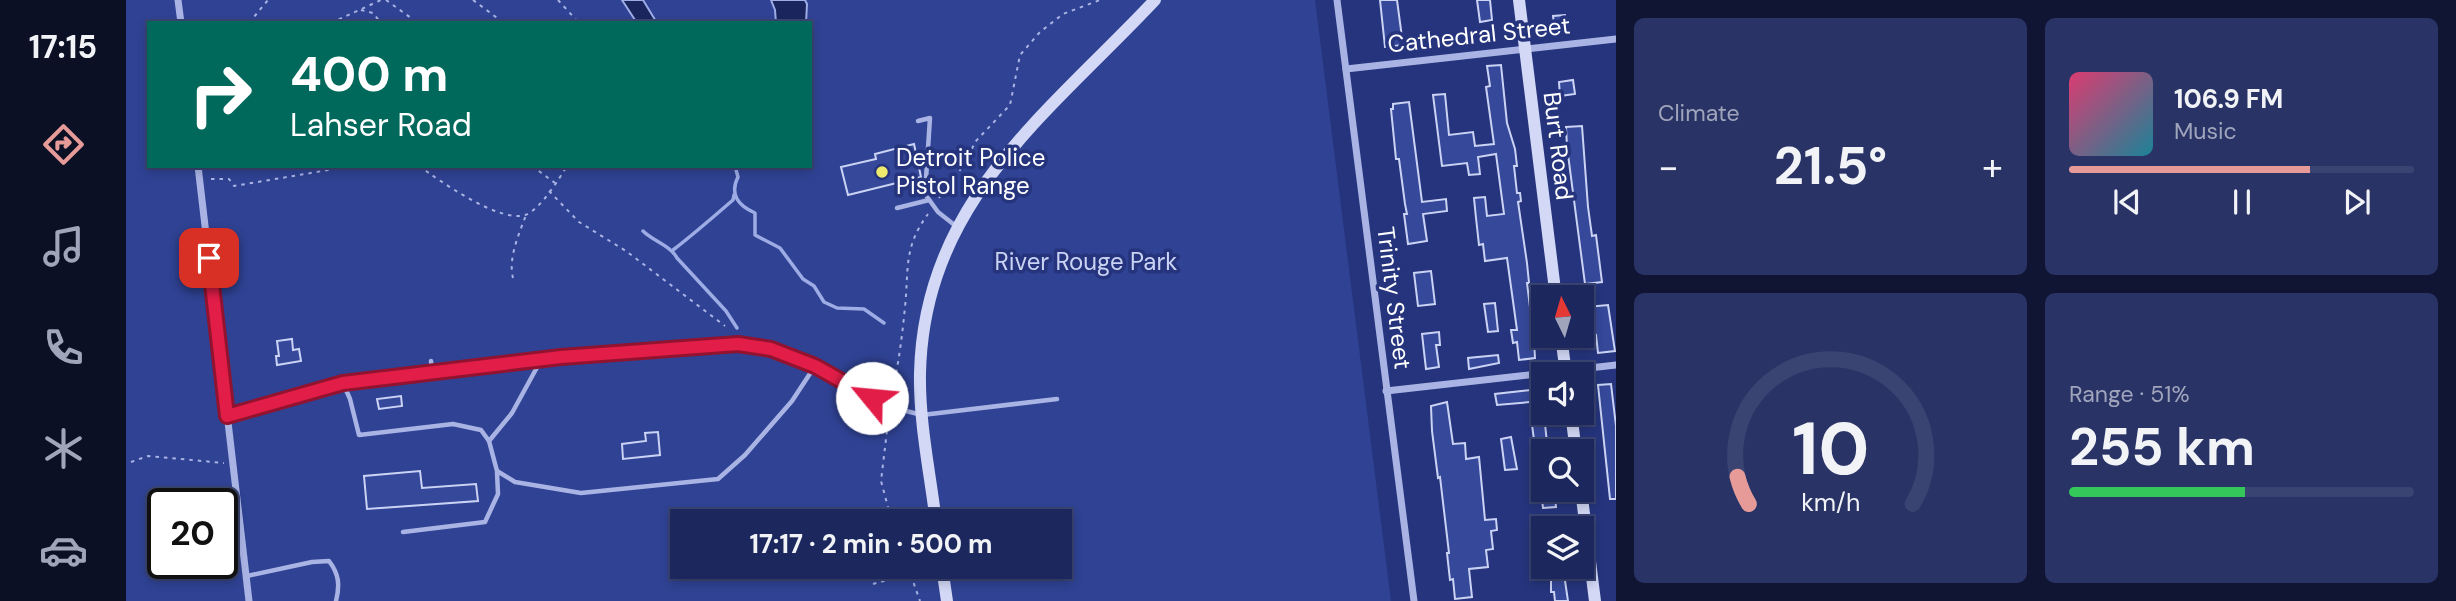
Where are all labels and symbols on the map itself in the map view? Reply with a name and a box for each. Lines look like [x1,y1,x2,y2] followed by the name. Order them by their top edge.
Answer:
[1386,9,1572,60] street label: Cathedral Street
[1536,90,1581,202] street label: Burt Road
[896,142,1045,201] place label: Detroit Police Pistol Range
[874,164,890,180] marker: Detroit Police Pistol Range
[1370,225,1419,371] street label: Trinity Street
[179,228,239,288] pin
[995,246,1177,277] park label: River Rouge Park
[1531,285,1594,348] north arrow
[835,361,909,435] position arrow
[147,488,238,579] speed limit sign: 20

